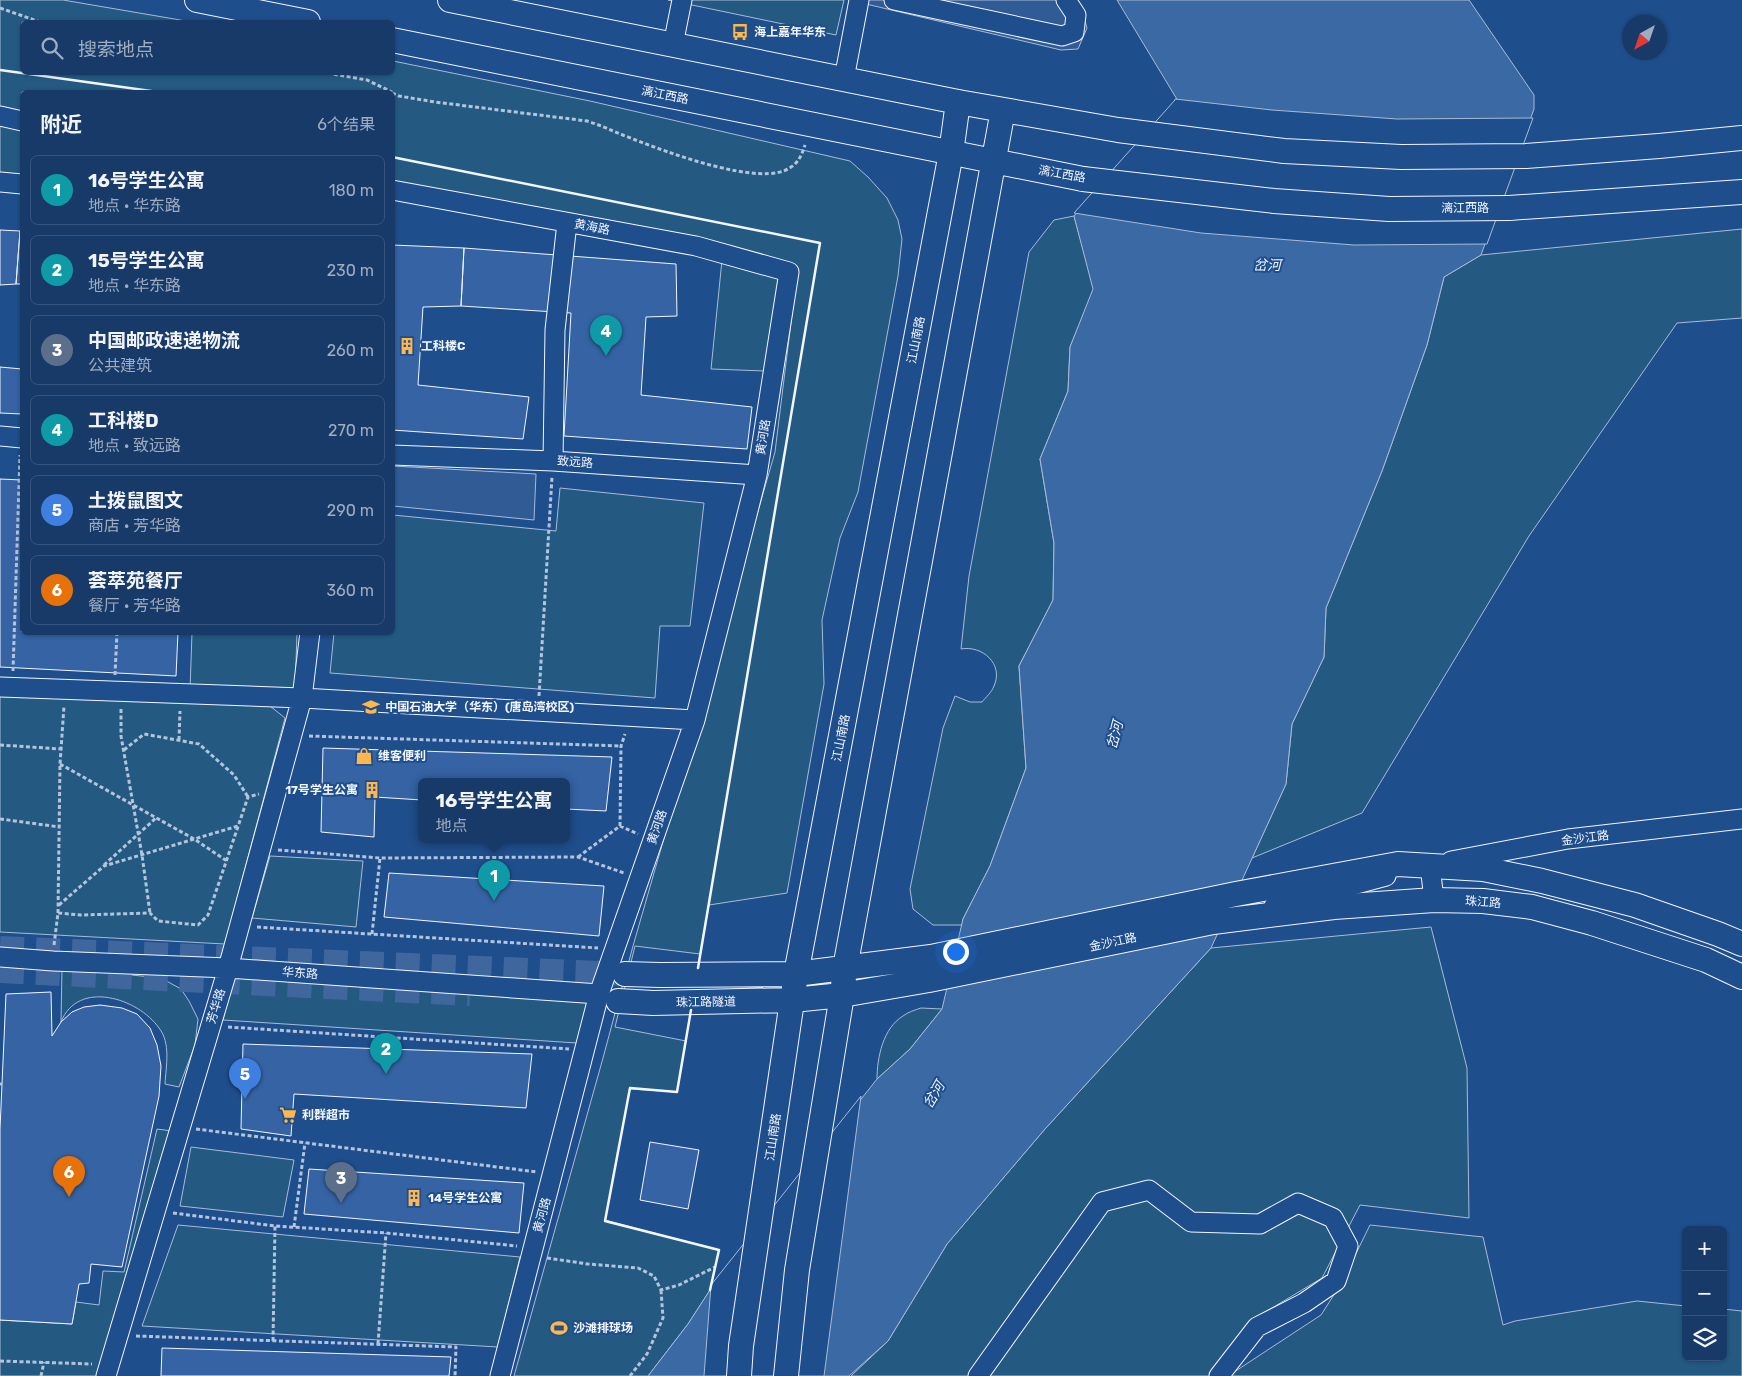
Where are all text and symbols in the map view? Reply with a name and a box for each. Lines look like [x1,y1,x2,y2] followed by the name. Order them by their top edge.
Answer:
[1622,15,1667,60] north arrow
[20,20,395,75] search box
[730,22,750,42] bus stop icon: 海上嘉年华东
[754,25,826,39] place label: 海上嘉年华东
[38,34,66,62] icon: search
[78,38,154,61] text: 搜索地点
[640,84,690,106] street label: 漓江西路
[40,112,82,137] text: 附近
[317,115,375,134] text: 6个结果
[1037,163,1087,185] street label: 漓江西路
[88,169,205,192] text: 16号学生公寓
[53,181,61,200] text: 1
[329,181,374,200] text: 180 m
[88,196,181,215] text: 地点 · 华东路
[1441,201,1489,215] street label: 漓江西路
[573,217,611,237] street label: 黄海路
[88,249,205,272] text: 15号学生公寓
[1253,257,1284,274] water label: 岔河
[52,261,62,280] text: 2
[327,261,374,280] text: 230 m
[88,276,181,295] text: 地点 · 华东路
[590,315,622,356] pin: 4
[905,315,927,365] street label: 江山南路
[88,329,240,352] text: 中国邮政速递物流
[397,336,417,356] building icon: 工科楼C
[421,339,466,353] place label: 工科楼C
[52,341,62,360] text: 3
[327,341,374,360] text: 260 m
[88,356,152,375] text: 公共建筑
[88,409,159,432] text: 工科楼D
[753,418,773,456] street label: 黄河路
[52,421,62,440] text: 4
[328,421,374,440] text: 270 m
[88,436,181,455] text: 地点 · 致远路
[557,454,593,470] street label: 致远路
[88,489,183,512] text: 土拨鼠图文
[52,501,62,520] text: 5
[327,501,374,520] text: 290 m
[88,516,181,535] text: 商店 · 芳华路
[88,569,183,592] text: 荟萃苑餐厅
[52,581,62,600] text: 6
[326,581,374,600] text: 360 m
[88,596,181,615] text: 餐厅 · 芳华路
[361,697,381,717] school or university icon: 中国石油大学（华东）(唐岛湾校区)
[385,700,575,714] place label: 中国石油大学（华东）(唐岛湾校区)
[830,713,852,763] street label: 江山南路
[1103,716,1128,751] water label: 岔河
[354,746,374,766] shop icon: 维客便利
[378,749,426,763] place label: 维客便利
[418,778,570,843] popup
[362,780,382,800] building icon: 17号学生公寓
[285,783,358,797] place label: 17号学生公寓
[436,789,552,812] text: 16号学生公寓
[645,808,669,846] street label: 黄河路
[436,816,468,835] text: 地点
[1560,828,1610,848] street label: 金沙江路
[478,860,510,901] pin: 1
[1465,894,1501,910] street label: 珠江路
[1088,930,1138,954] street label: 金沙江路
[943,939,969,965] your location
[282,965,318,981] street label: 华东路
[204,987,228,1025] street label: 芳华路
[676,994,736,1010] street label: 珠江路隧道
[370,1033,402,1074] pin: 2
[229,1058,261,1099] pin: 5
[920,1076,950,1111] water label: 岔河
[278,1105,298,1125] supermarket icon: 利群超市
[302,1108,350,1122] place label: 利群超市
[763,1112,783,1162] street label: 江山南路
[53,1156,85,1197] pin: 6
[325,1162,357,1203] pin: 3
[404,1188,424,1208] building icon: 14号学生公寓
[428,1191,502,1205] place label: 14号学生公寓
[531,1196,553,1234] street label: 黄河路
[1682,1226,1727,1361] map controls
[1682,1226,1727,1271] button: +
[1682,1271,1727,1316] button: −
[1682,1316,1727,1361] button: layers
[549,1318,569,1338] sports icon: 沙滩排球场
[573,1321,633,1335] place label: 沙滩排球场

